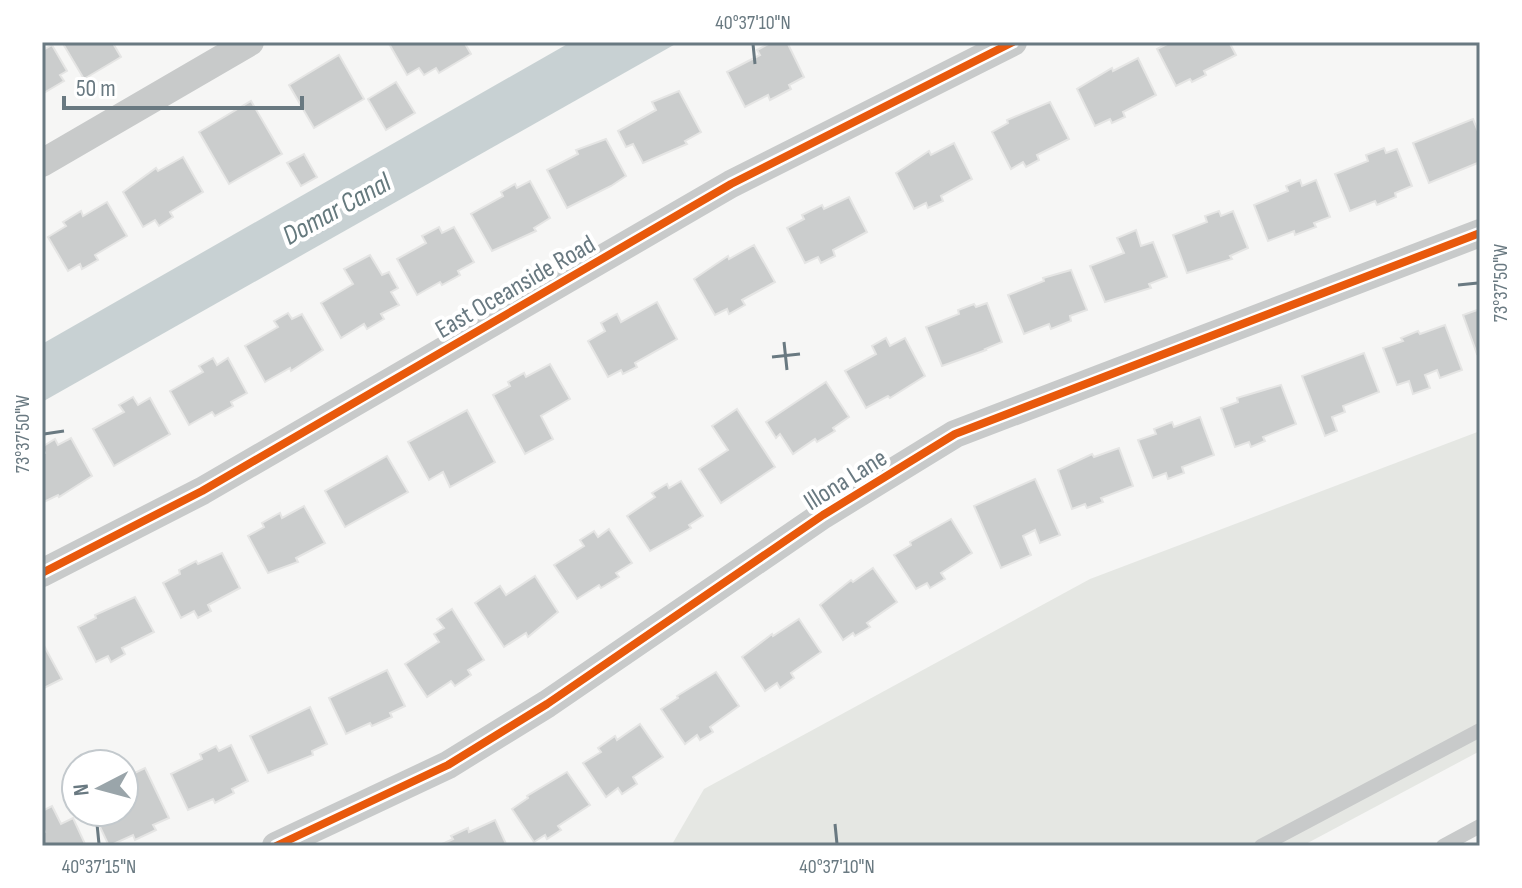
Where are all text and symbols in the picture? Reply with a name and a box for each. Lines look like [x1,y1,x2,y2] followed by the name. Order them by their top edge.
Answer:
[715,11,791,35] text: 40°37'10"N
[64,60,302,110] scale bar
[76,74,116,103] text: 50 m
[277,166,397,253] water label: Domar Canal
[430,229,601,346] street label: East Oceanside Road
[1489,244,1513,322] text: 73°37'50"W
[11,395,35,473] text: 73°37'50"W
[798,443,893,518] street label: Illona Lane
[60,748,140,828] north arrow
[68,783,96,797] text: N
[62,855,136,879] text: 40°37'15"N
[799,855,875,879] text: 40°37'10"N

